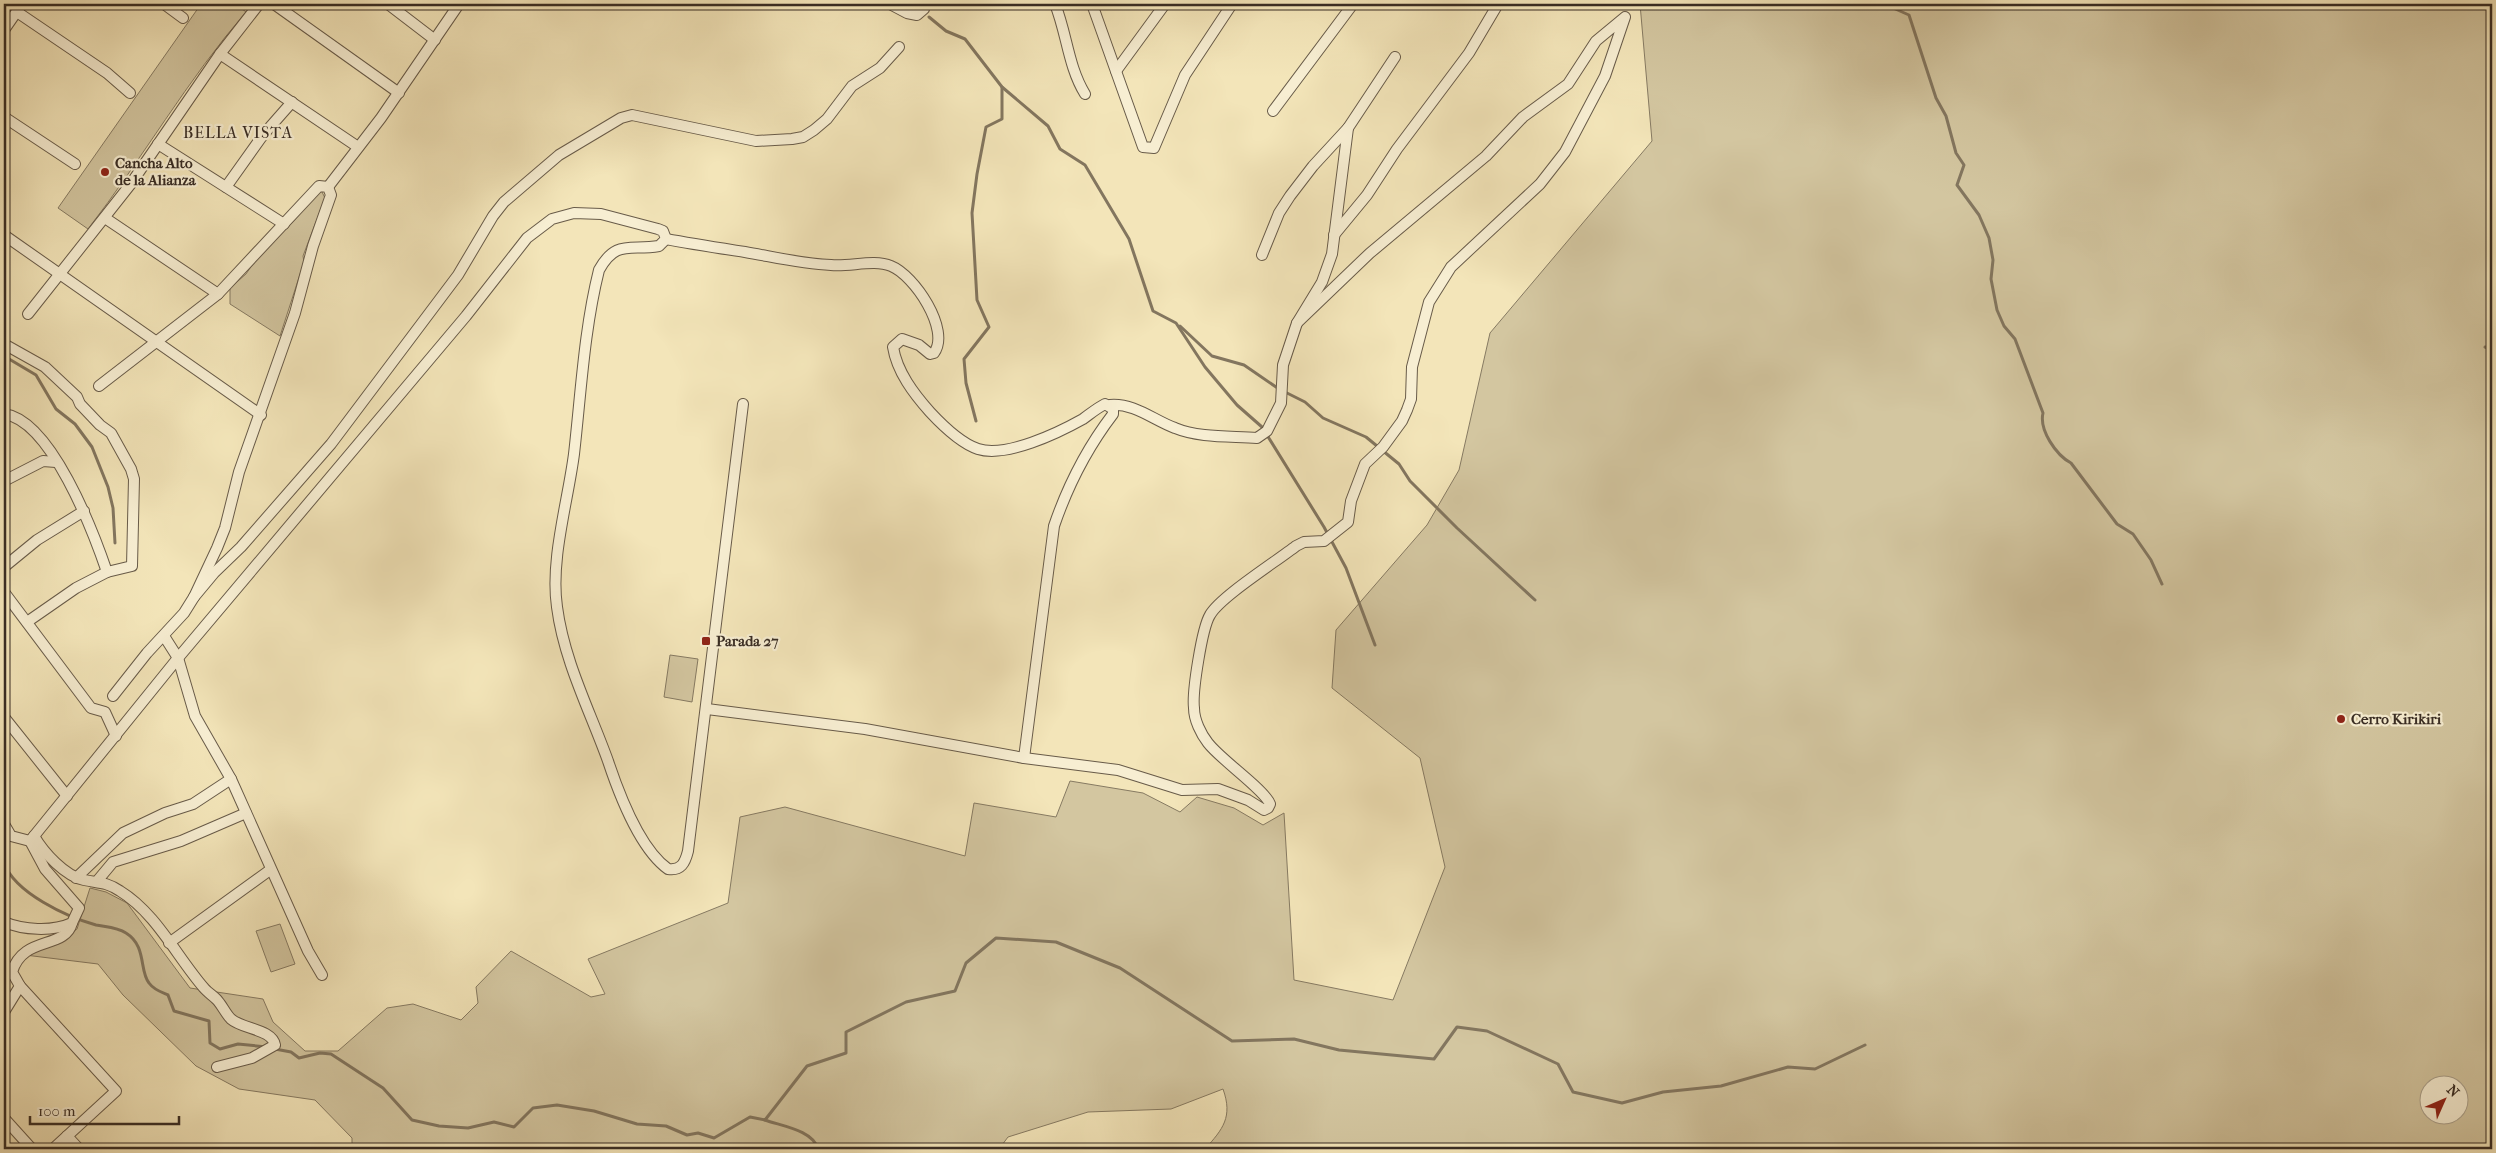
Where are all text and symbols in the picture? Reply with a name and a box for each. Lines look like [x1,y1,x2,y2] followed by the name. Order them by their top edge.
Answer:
[183,123,293,142] district label: BELLA VISTA
[115,154,197,189] place label: Cancha Alto de la Alianza
[99,166,111,178] marker: Cancha Alto de la Alianza
[716,632,779,650] place label: Parada 27
[700,635,712,647] marker: Parada 27
[2351,710,2442,728] place label: Cerro Kirikiri
[2335,713,2347,725] marker: Cerro Kirikiri
[2418,1076,2468,1126] north arrow
[2443,1081,2463,1101] text: N
[30,1093,179,1125] scale bar
[38,1102,76,1120] text: 100 m

